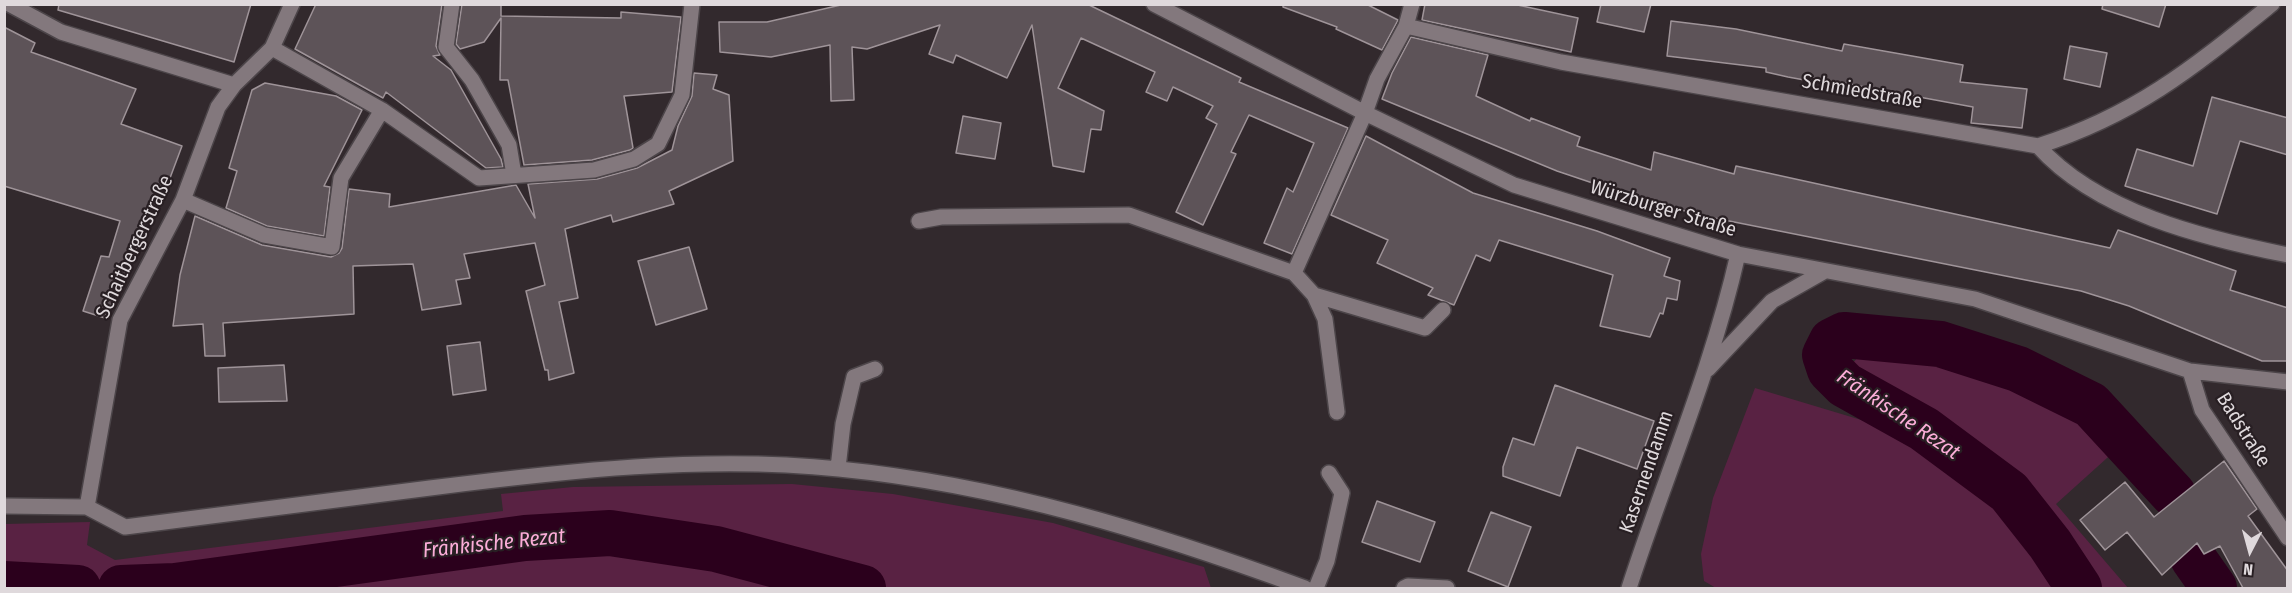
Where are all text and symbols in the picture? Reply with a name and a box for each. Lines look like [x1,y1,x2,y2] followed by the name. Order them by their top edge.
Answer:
[1800,70,1924,114] street label: Schmiedstraße
[91,172,179,322] street label: Schaitbergerstraße
[1587,175,1739,243] street label: Würzburger Straße
[1832,365,1964,465] water label: Fränkische Rezat
[2211,388,2275,472] street label: Badstraße
[1615,408,1679,536] street label: Kasernendamm
[2220,521,2280,581] north arrow
[422,524,566,564] water label: Fränkische Rezat
[2242,559,2254,579] text: N

